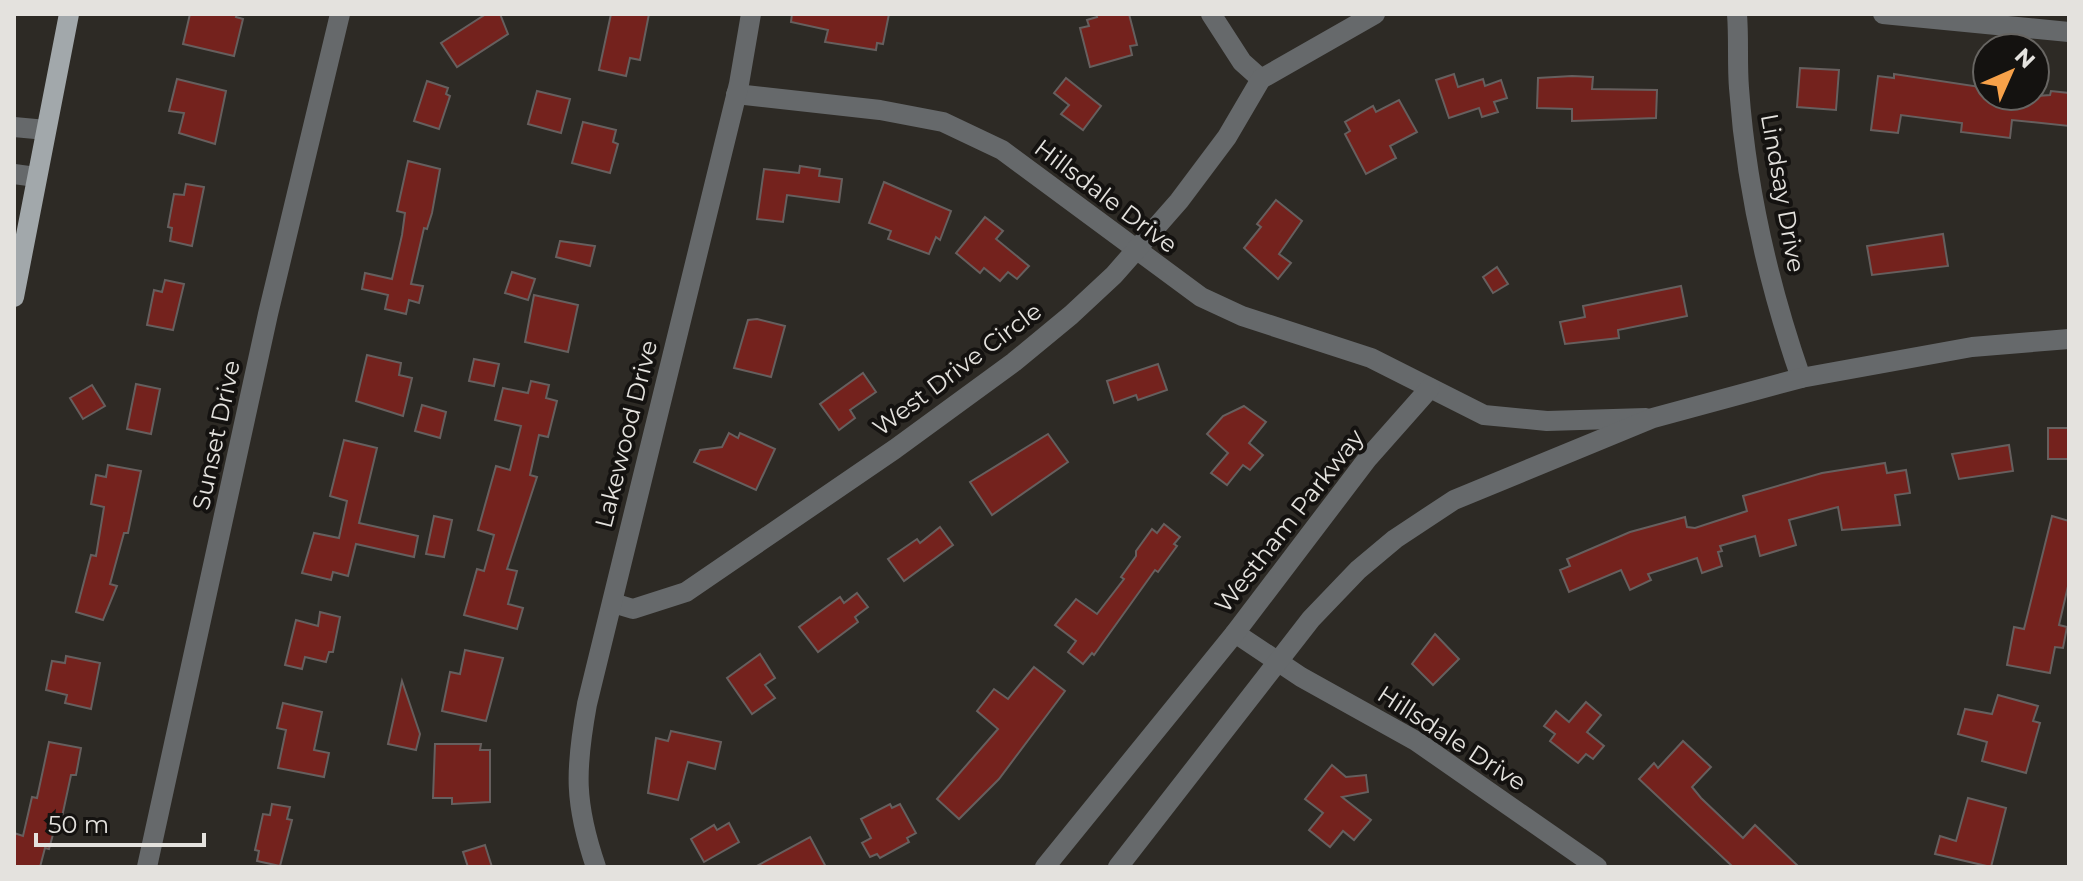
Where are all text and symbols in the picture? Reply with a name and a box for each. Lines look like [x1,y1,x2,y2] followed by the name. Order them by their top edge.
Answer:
[1971,32,2051,112] north arrow
[2009,42,2041,74] text: N
[1755,111,1811,275] street label: Lindsay Drive
[1029,133,1183,259] street label: Hillsdale Drive
[867,296,1047,442] street label: West Drive Circle
[589,337,663,531] street label: Lakewood Drive
[186,358,246,512] street label: Sunset Drive
[1208,423,1370,619] street label: Westham Parkway
[1372,679,1532,797] street label: Hillsdale Drive
[36,797,204,847] scale bar
[48,810,109,839] text: 50 m

